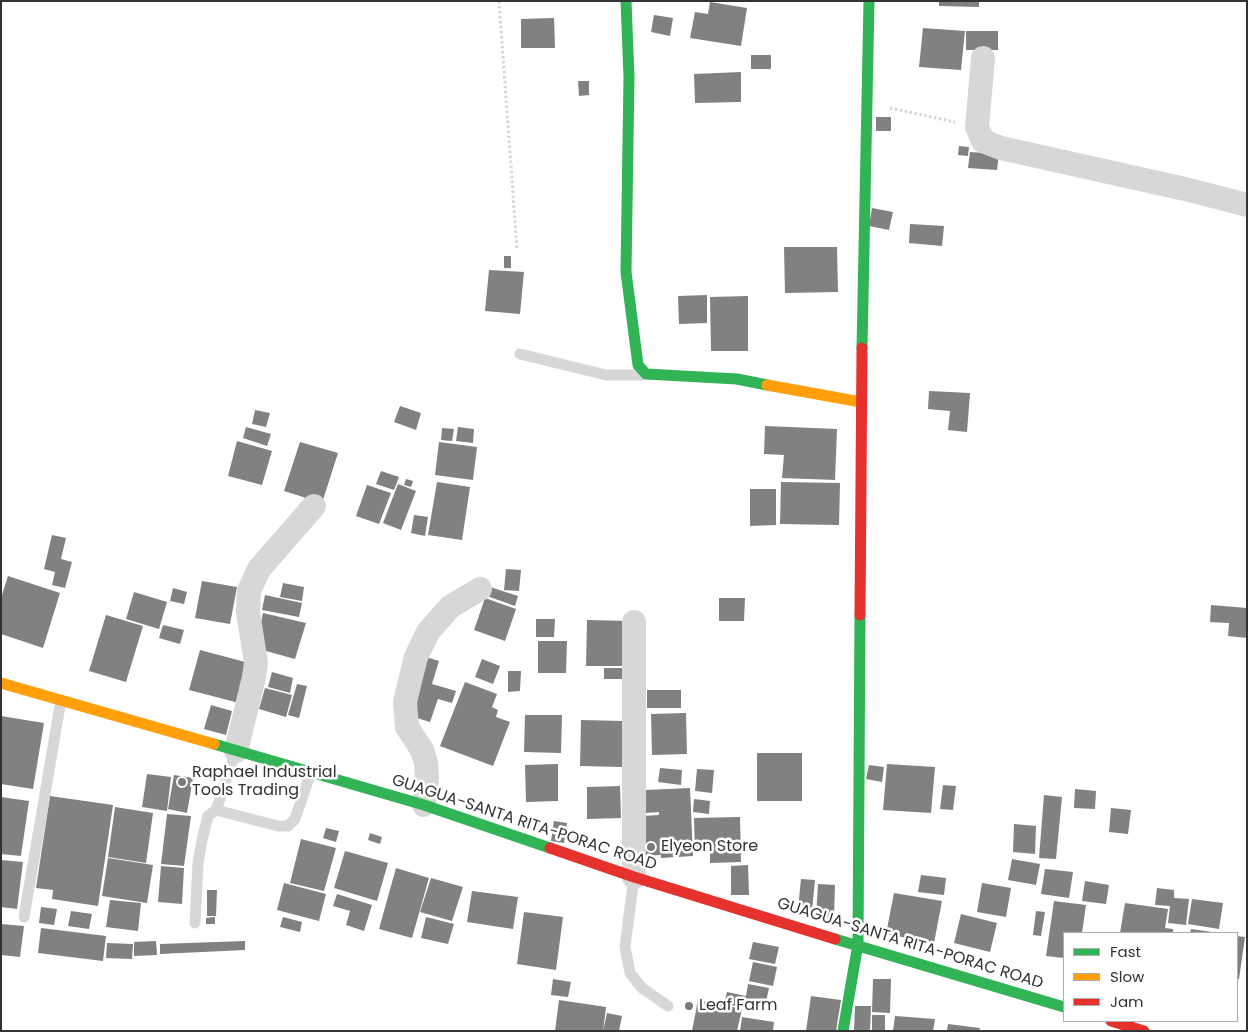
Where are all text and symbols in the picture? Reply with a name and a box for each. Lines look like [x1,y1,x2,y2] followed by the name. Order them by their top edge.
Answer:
[192,763,337,801] place label: Raphael Industrial Tools Trading
[389,771,659,875] street label: GUAGUA-SANTA RITA-PORAC ROAD
[176,776,188,788] marker: Raphael Industrial Tools Trading
[661,837,758,857] place label: Elyeon Store
[645,841,657,853] marker: Elyeon Store
[775,894,1045,994] street label: GUAGUA-SANTA RITA-PORAC ROAD
[1063,932,1238,1022] legend
[1110,941,1141,962] text: Fast
[1110,966,1144,987] text: Slow
[1110,991,1144,1012] text: Jam
[699,996,778,1016] place label: Leaf Farm
[683,1000,695,1012] marker: Leaf Farm

